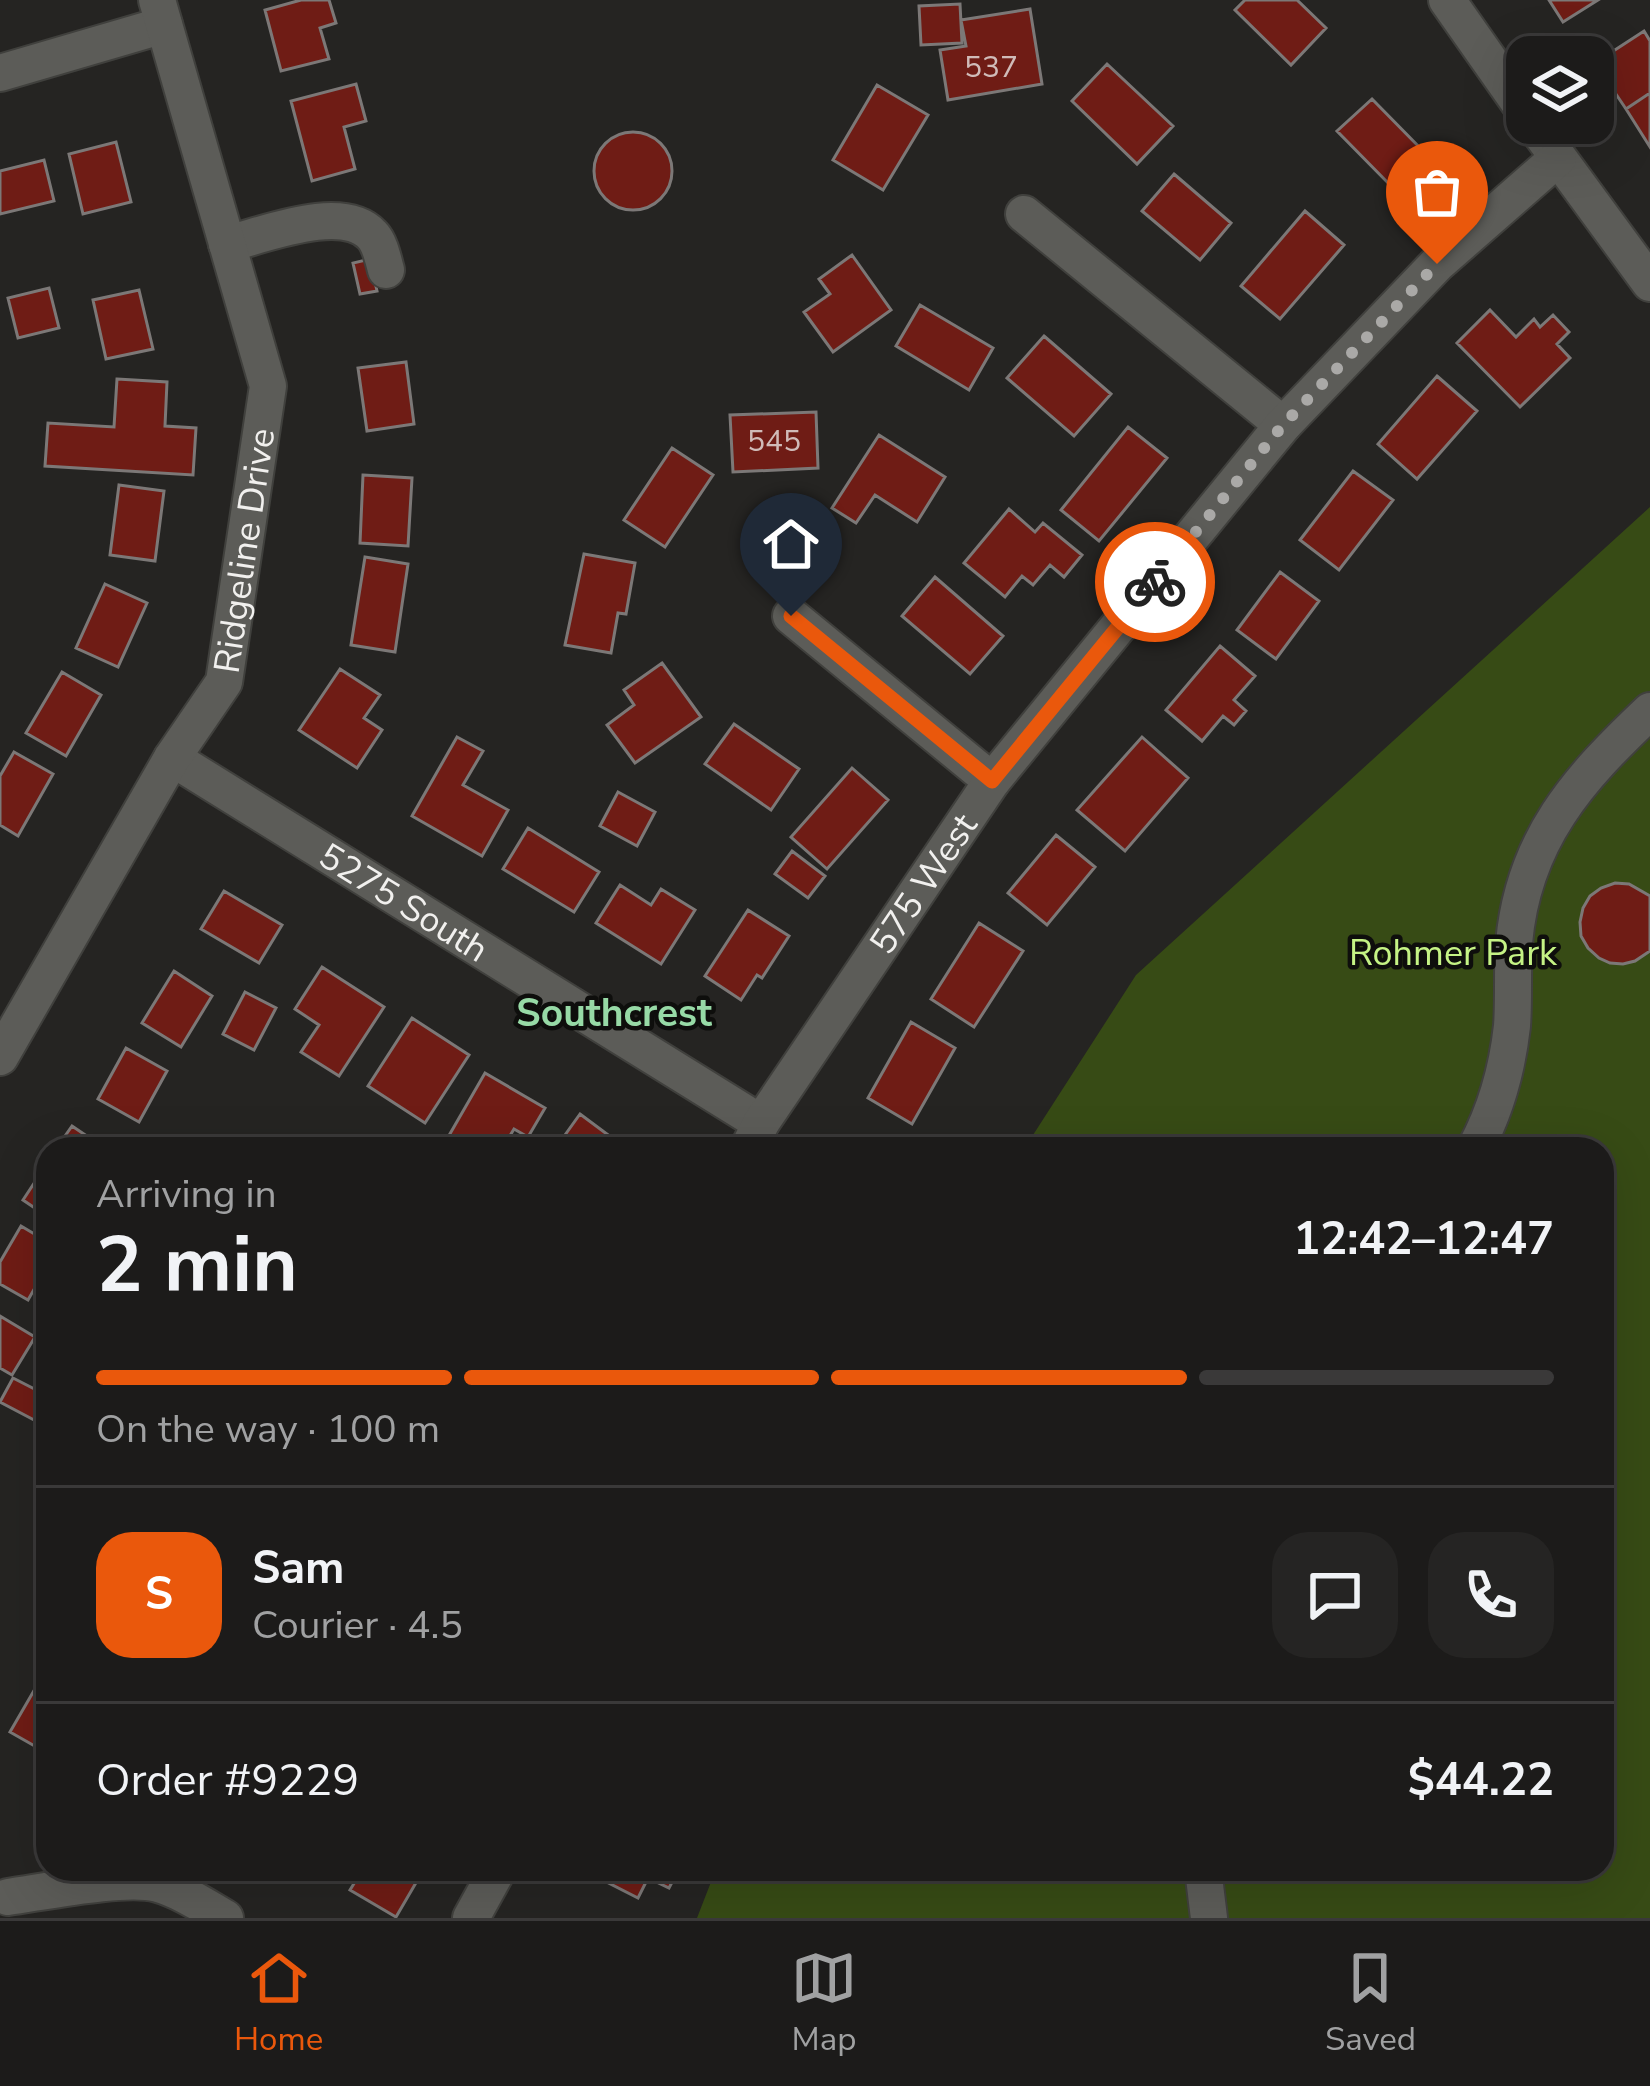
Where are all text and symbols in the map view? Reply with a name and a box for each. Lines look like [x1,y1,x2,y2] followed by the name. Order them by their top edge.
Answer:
[1506,36,1614,144] map controls
[1506,36,1614,144] button: layers
[964,47,1018,88] house number: 537
[1386,141,1488,264] pin
[1404,159,1470,225] icon: bag
[747,421,801,462] house number: 545
[203,425,287,676] street label: Ridgeline Drive
[740,493,842,616] pin
[758,511,824,577] icon: home
[1095,522,1215,642] courier
[1122,549,1188,615] icon: bike
[859,804,989,965] street label: 575 West
[309,832,497,974] street label: 5275 South
[1349,929,1558,978] park label: Rohmer Park
[516,987,713,1040] district label: Southcrest
[96,1168,277,1221] text: Arriving in
[1293,1209,1554,1270] text: 12:42–12:47
[96,1212,298,1319] text: 2 min
[96,1403,440,1456] text: On the way · 100 m
[1272,1532,1398,1658] button: chat
[1428,1532,1554,1658] button: phone
[252,1538,344,1599] text: Sam
[145,1564,173,1625] text: S
[252,1599,463,1652] text: Courier · 4.5
[96,1750,359,1811] text: Order #9229
[1408,1750,1554,1811] text: $44.22
[234,1945,323,2062] tab: Home
[791,1945,857,2062] tab: Map
[1325,1945,1416,2062] tab: Saved

